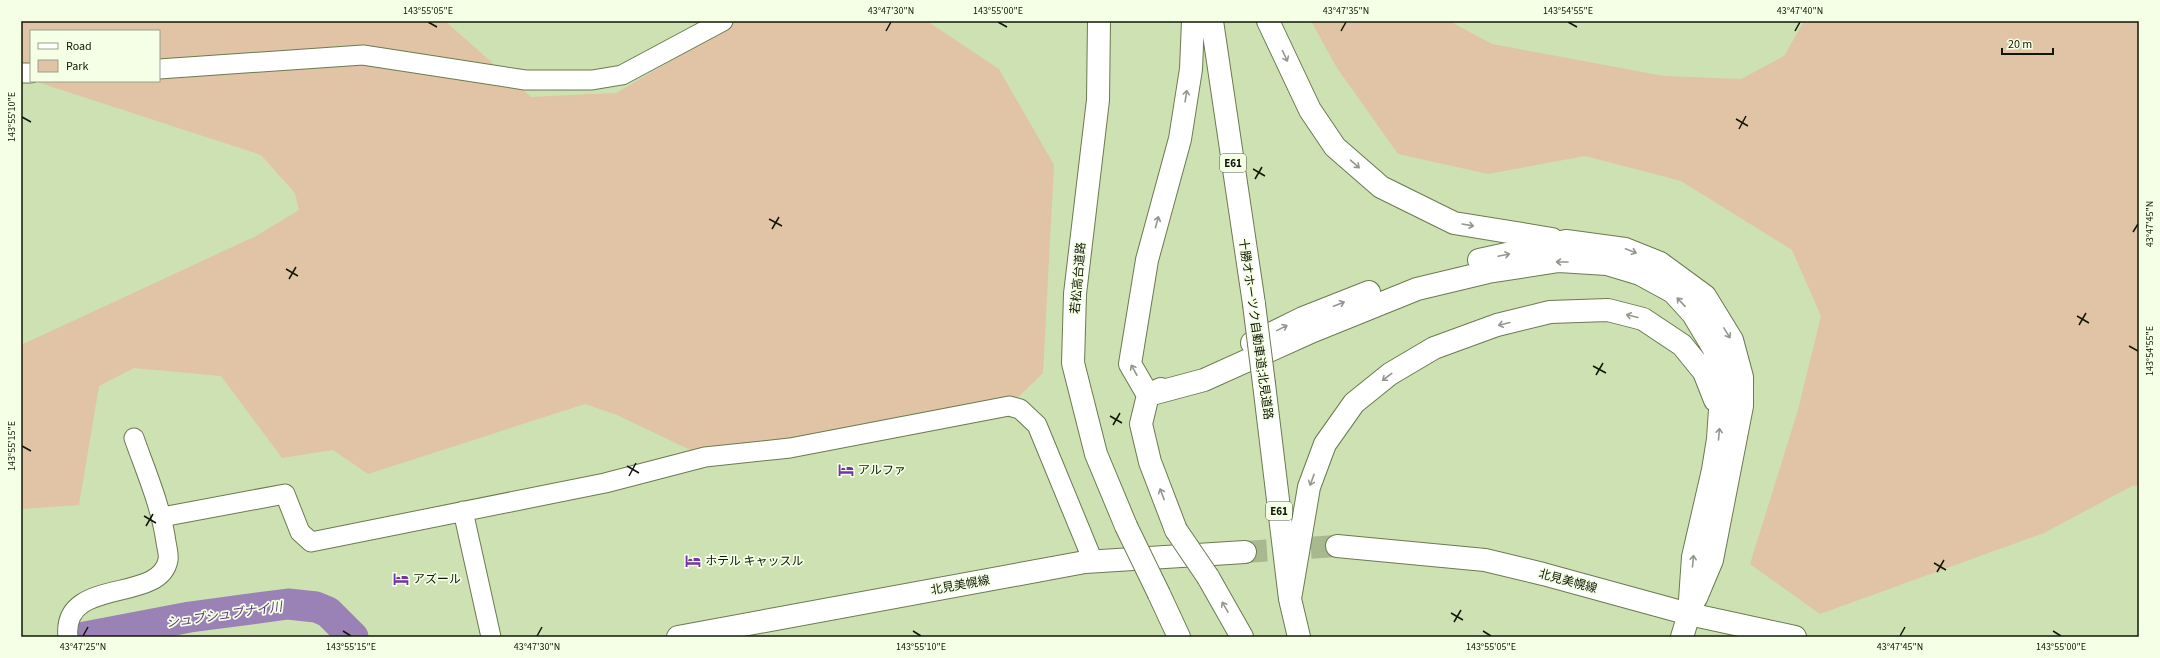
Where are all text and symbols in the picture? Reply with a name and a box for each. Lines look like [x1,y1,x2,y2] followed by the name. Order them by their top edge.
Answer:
[403,4,453,18] text: 143°55'05"E
[868,4,914,18] text: 43°47'30"N
[973,4,1023,18] text: 143°55'00"E
[1323,4,1369,18] text: 43°47'35"N
[1543,4,1593,18] text: 143°54'55"E
[1777,4,1823,18] text: 43°47'40"N
[30,30,160,82] legend
[2002,30,2053,56] scale bar
[2008,36,2032,53] text: 20 m
[66,38,92,55] text: Road
[1282,50,1289,62] one-way arrow
[66,58,88,75] text: Park
[1182,90,1190,103] one-way arrow
[5,92,19,142] text: 143°55'10"E
[1220,154,1246,172] road number: E61
[1349,160,1360,169] one-way arrow
[2143,201,2157,247] text: 43°47'45"N
[1154,216,1161,229] one-way arrow
[1461,221,1474,229] one-way arrow
[1234,237,1277,421] street label: 十勝オホーツク自動車道;北見道路
[1067,241,1090,315] street label: 若松高台道路
[1625,248,1637,256] one-way arrow
[1497,250,1510,258] one-way arrow
[1556,258,1569,266] one-way arrow
[1677,297,1686,307] one-way arrow
[1333,299,1345,307] one-way arrow
[1626,312,1639,319] one-way arrow
[1498,320,1511,328] one-way arrow
[1276,324,1288,331] one-way arrow
[2143,326,2157,376] text: 143°54'55"E
[1724,327,1732,339] one-way arrow
[1129,364,1137,376] one-way arrow
[1381,373,1392,381] one-way arrow
[5,421,19,471] text: 143°55'15"E
[1715,428,1722,441] one-way arrow
[837,461,855,479] hotel icon: アルファ
[858,462,906,479] place label: アルファ
[1307,473,1315,485] one-way arrow
[1157,489,1165,501] one-way arrow
[1266,502,1292,520] road number: E61
[684,552,702,570] hotel icon: ホテル キャッスル
[705,553,803,570] place label: ホテル キャッスル
[1689,555,1696,568] one-way arrow
[1537,566,1599,597] street label: 北見美幌線
[392,570,410,588] hotel icon: アズール
[413,571,461,588] place label: アズール
[929,572,991,599] street label: 北見美幌線
[165,598,285,632] water label: シュブシュブナイ川
[1220,601,1228,613] one-way arrow
[60,640,106,654] text: 43°47'25"N
[326,640,376,654] text: 143°55'15"E
[514,640,560,654] text: 43°47'30"N
[896,640,946,654] text: 143°55'10"E
[1466,640,1516,654] text: 143°55'05"E
[1877,640,1923,654] text: 43°47'45"N
[2036,640,2086,654] text: 143°55'00"E

